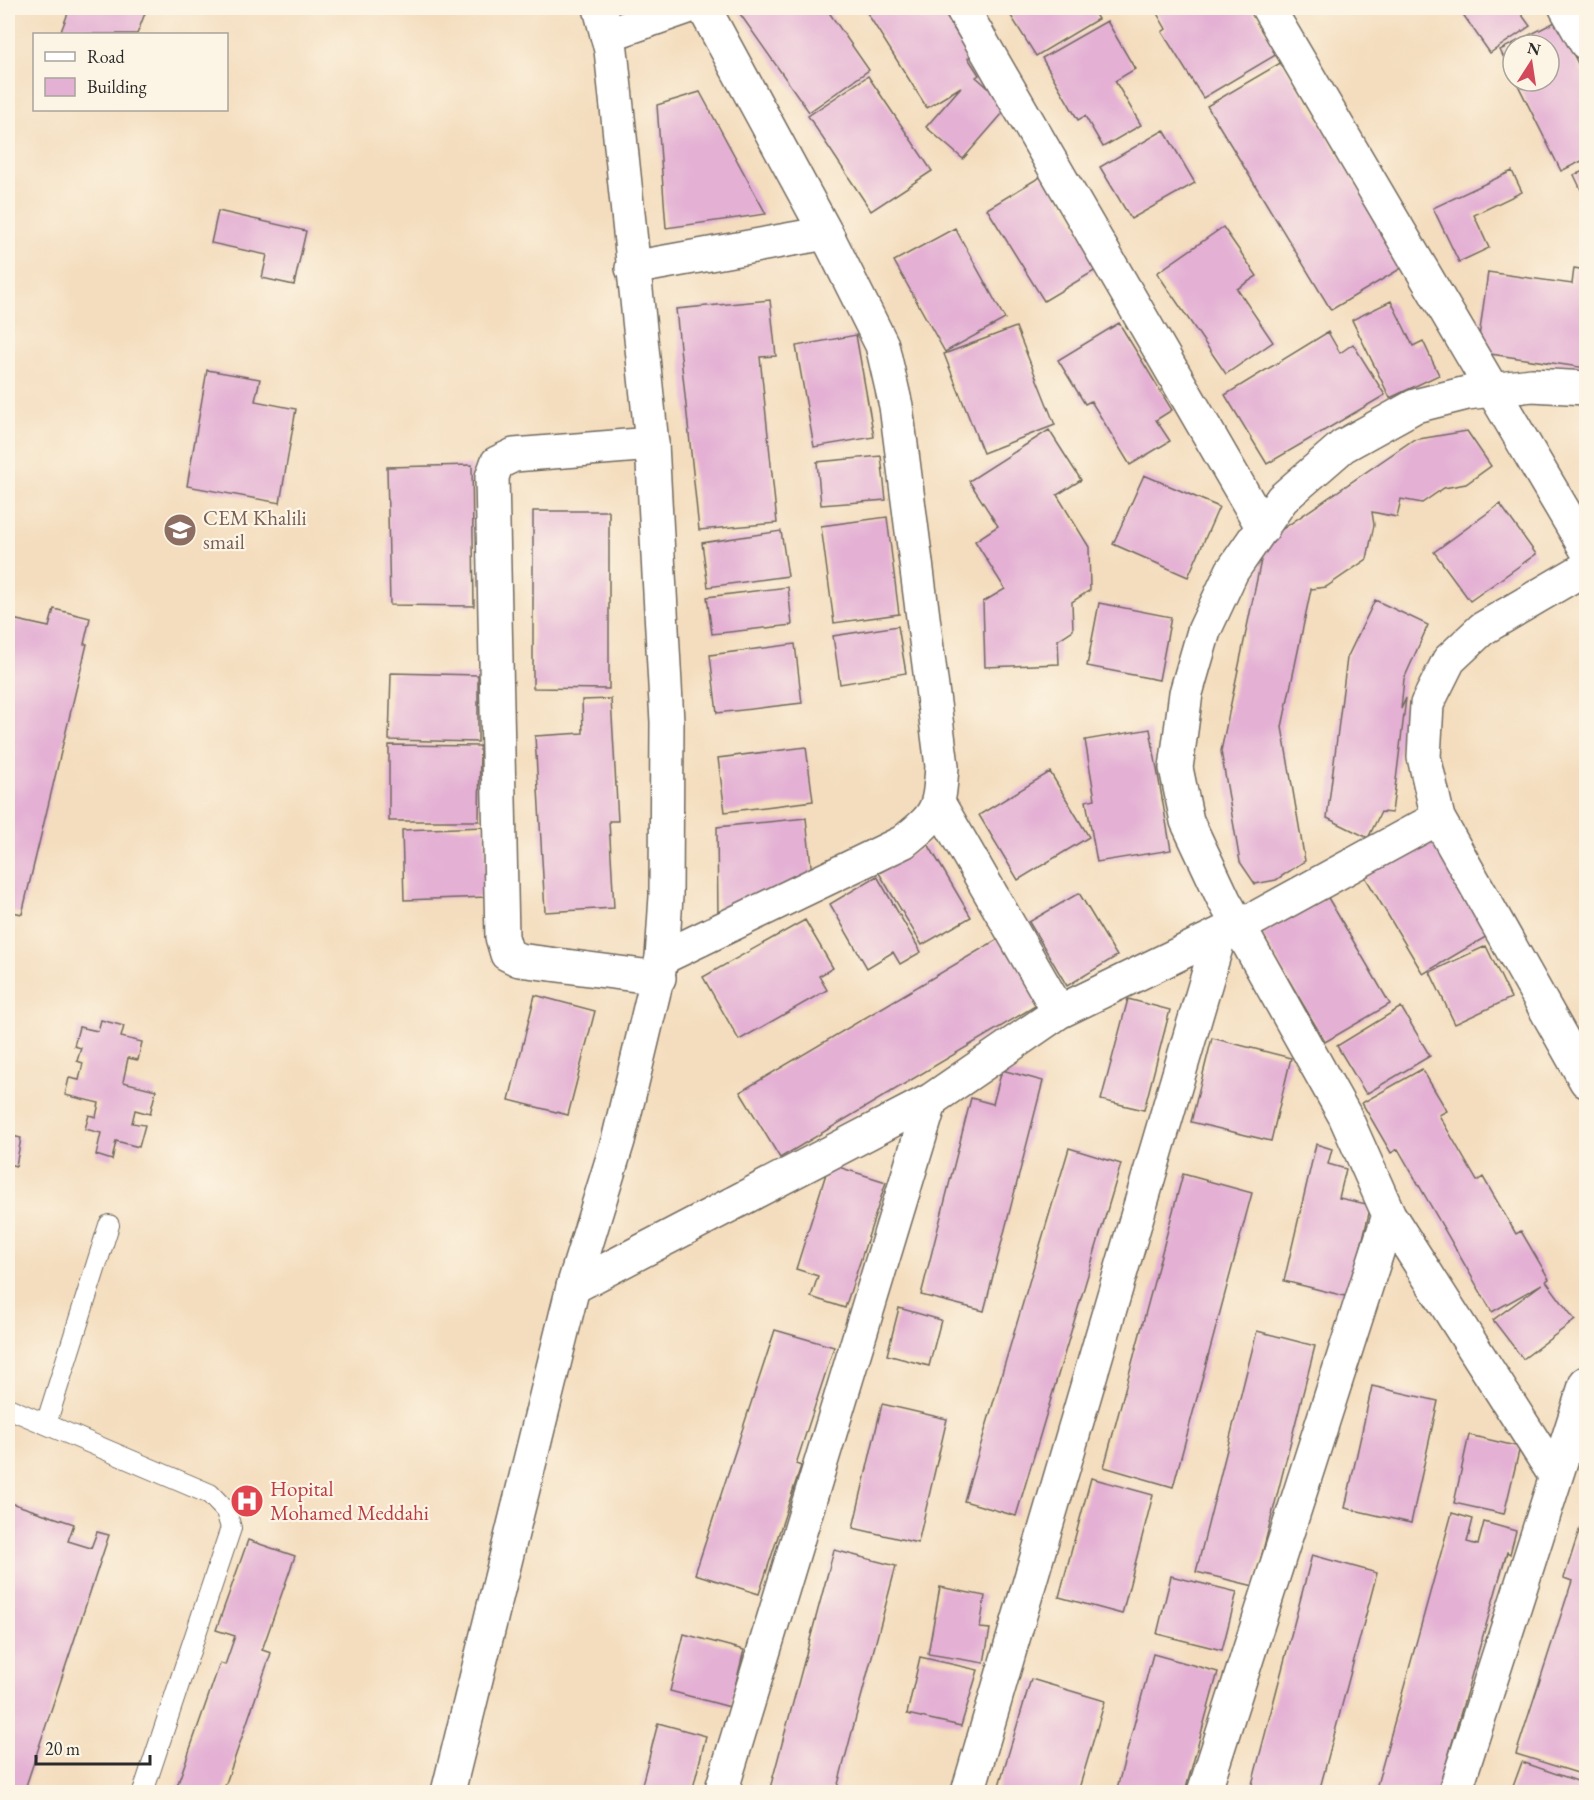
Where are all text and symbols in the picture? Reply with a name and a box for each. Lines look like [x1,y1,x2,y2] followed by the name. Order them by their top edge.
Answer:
[33,33,228,111] legend
[1501,33,1561,93] north arrow
[1525,37,1543,60] text: N
[87,45,126,68] text: Road
[87,75,147,98] text: Building
[203,504,307,555] place label: CEM Khalili smail
[162,512,198,548] school or university icon: CEM Khalili smail
[270,1475,429,1526] place label: Hopital Mohamed Meddahi
[229,1483,265,1519] hospital icon: Hopital Mohamed Meddahi
[36,1728,150,1766] scale bar
[45,1737,80,1760] text: 20 m

